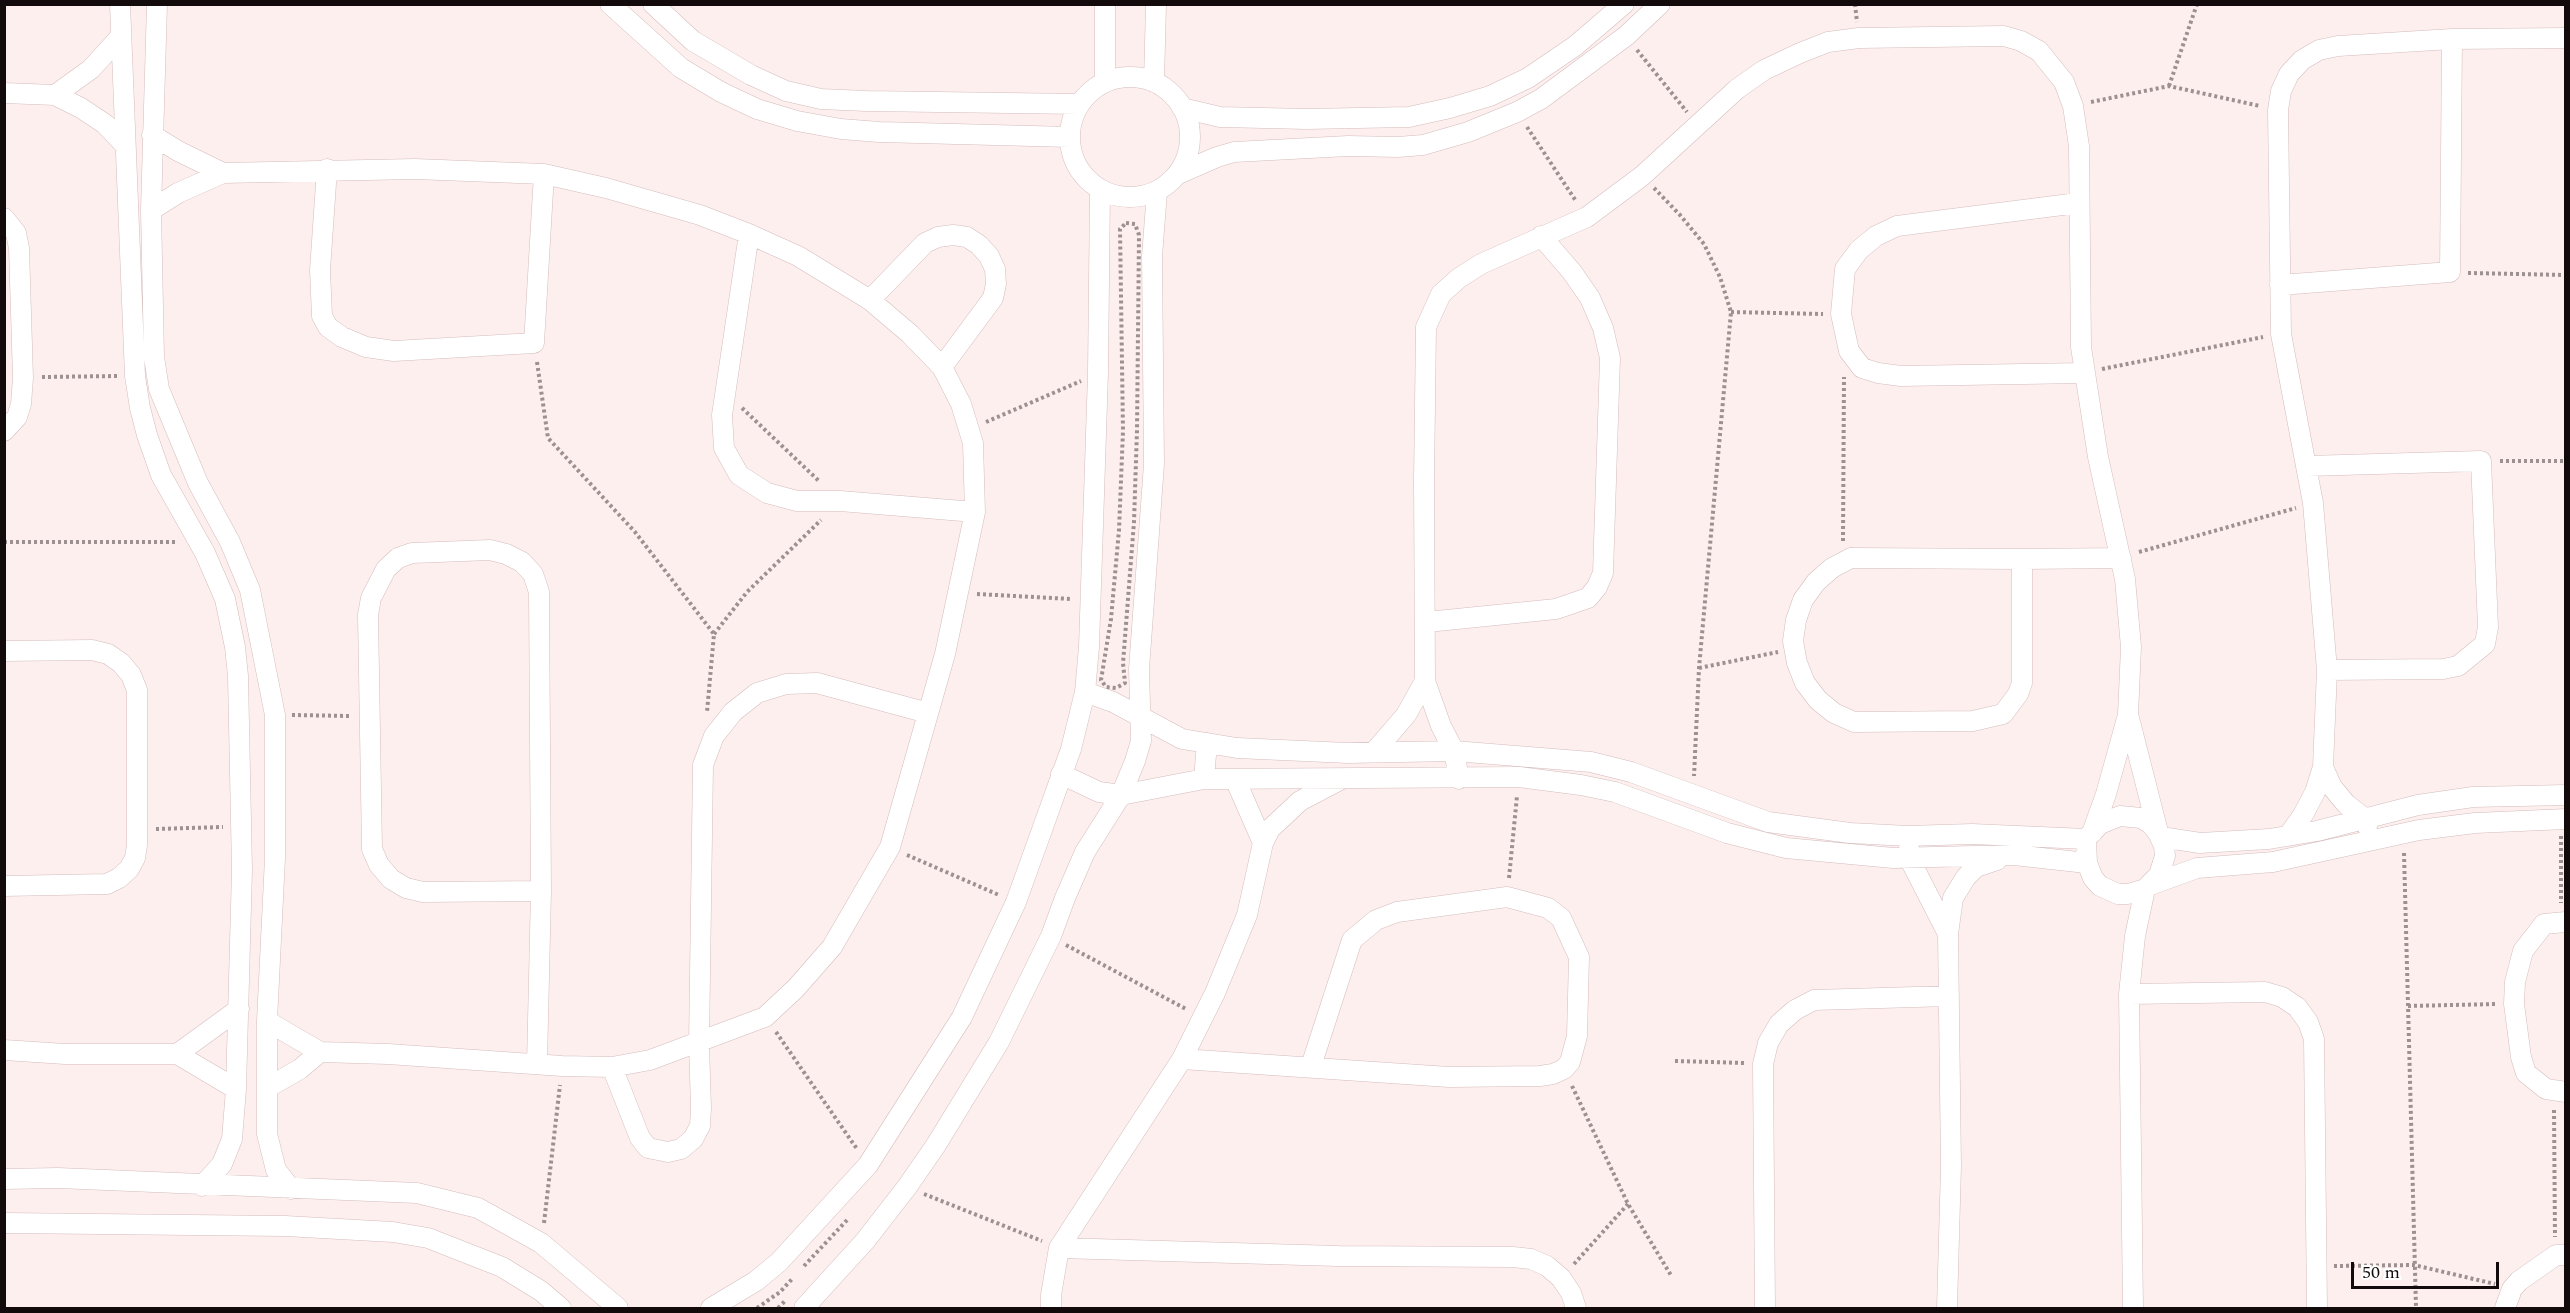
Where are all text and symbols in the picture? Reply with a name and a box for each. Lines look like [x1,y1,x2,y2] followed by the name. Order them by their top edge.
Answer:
[2354,1250,2502,1288] scale bar
[2362,1259,2400,1286] text: 50 m

